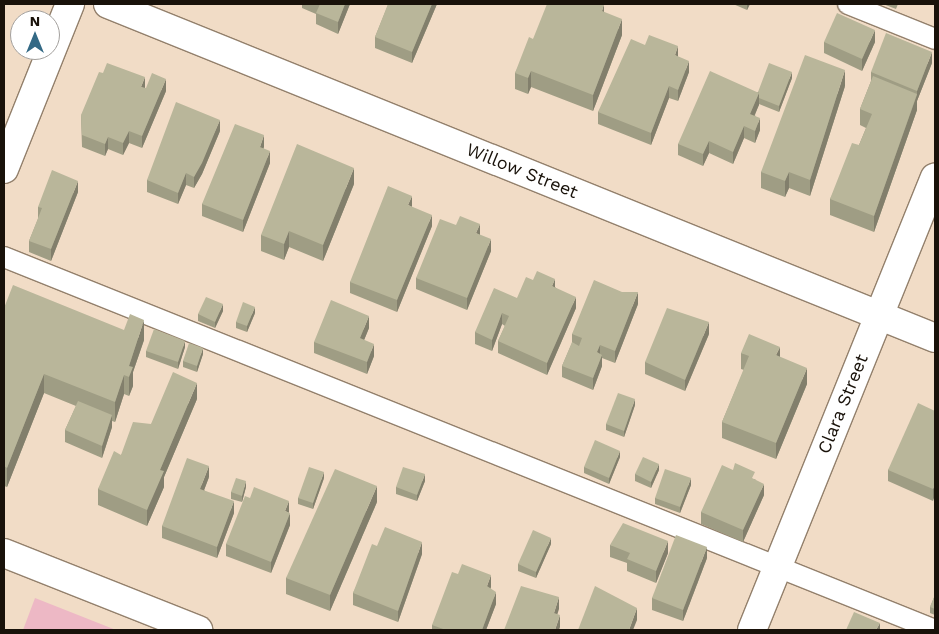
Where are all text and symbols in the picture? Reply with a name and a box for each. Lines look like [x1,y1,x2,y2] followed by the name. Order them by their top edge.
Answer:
[10,10,60,60] north arrow
[30,13,40,29] text: N
[463,139,581,203] street label: Willow Street
[813,351,873,457] street label: Clara Street

